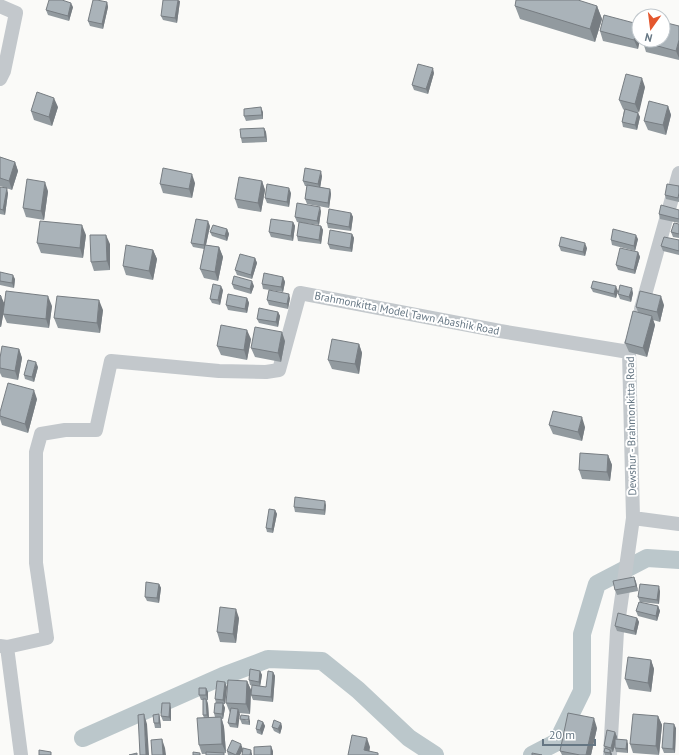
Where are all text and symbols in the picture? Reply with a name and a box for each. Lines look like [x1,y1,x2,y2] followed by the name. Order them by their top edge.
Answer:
[631,8,671,48] north arrow
[643,30,654,45] text: N
[313,288,501,338] street label: Brahmonkitta Model Tawn Abashik Road
[623,356,639,496] street label: Dewshur - Brahmonkitta Road
[543,721,595,747] scale bar
[549,727,575,742] text: 20 m

